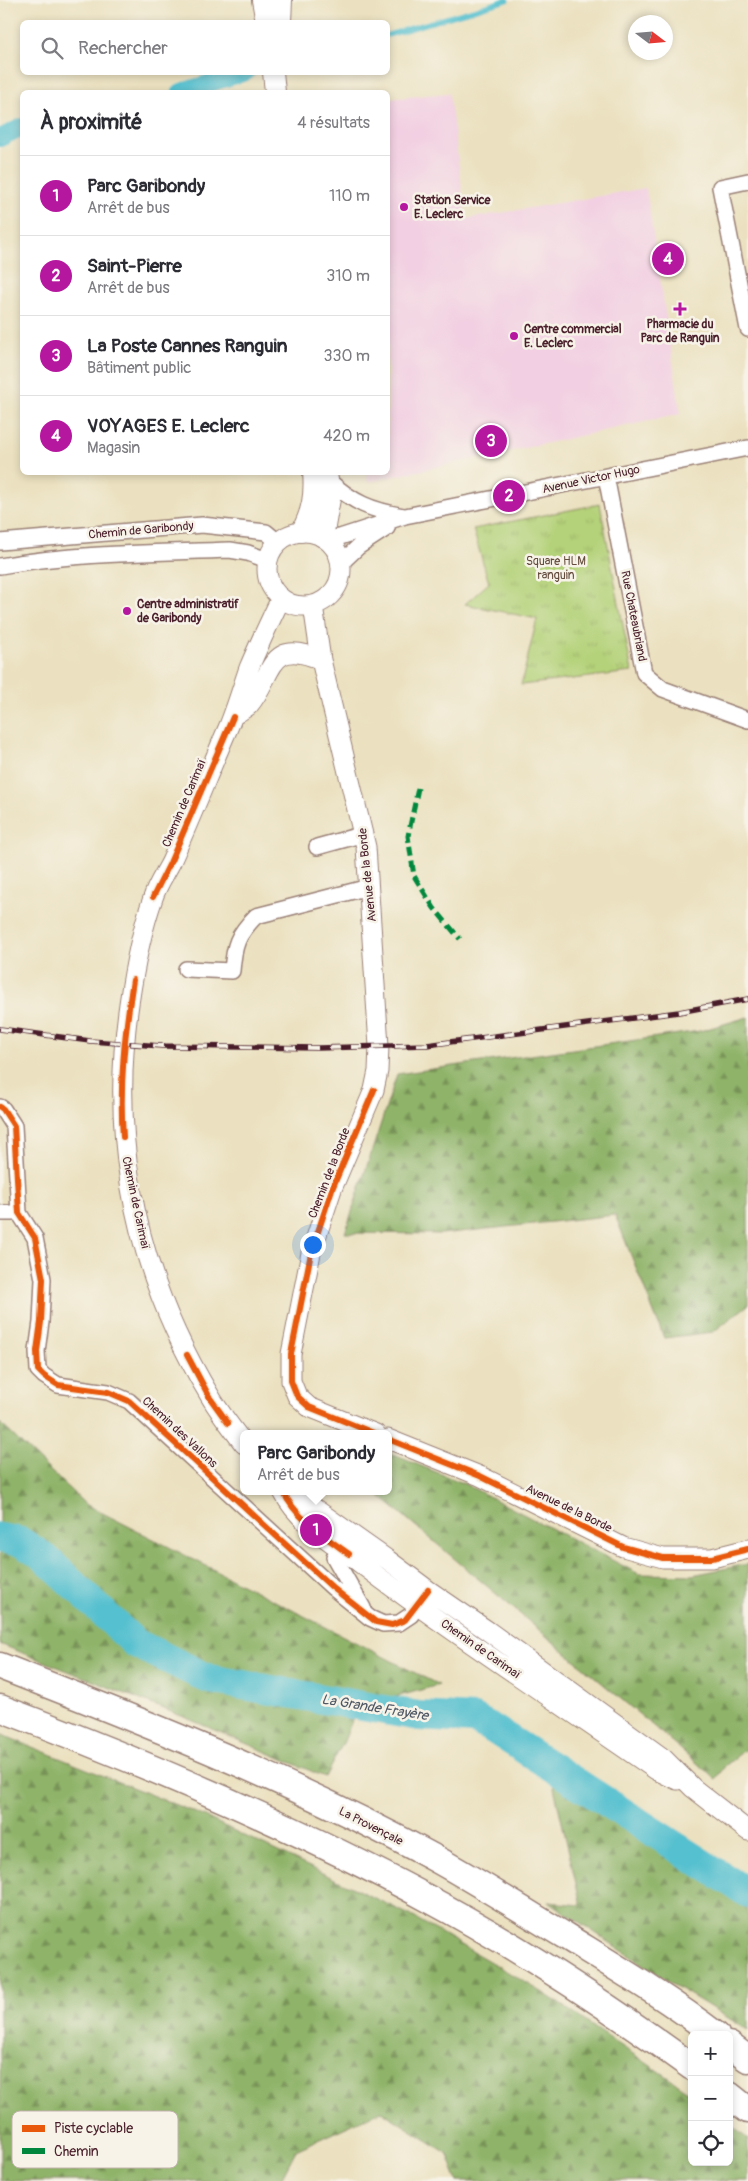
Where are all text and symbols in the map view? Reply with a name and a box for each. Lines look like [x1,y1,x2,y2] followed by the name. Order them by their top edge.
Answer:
[628,15,673,60] north arrow
[20,20,390,75] search box
[38,34,66,62] icon: search
[78,36,168,60] text: Rechercher
[40,109,143,136] text: À proximité
[297,113,370,133] text: 4 résultats
[87,174,205,198] text: Parc Garibondy
[53,186,59,206] text: 1
[329,186,370,206] text: 110 m
[414,193,492,222] place label: Station Service E. Leclerc
[87,198,170,218] text: Arrêt de bus
[398,201,410,213] marker: Station Service E. Leclerc
[652,240,684,278] pin: 4
[87,254,182,278] text: Saint-Pierre
[52,266,60,286] text: 2
[326,266,370,286] text: 310 m
[87,278,170,298] text: Arrêt de bus
[674,303,686,315] marker: Pharmacie du Parc de Ranguin
[640,317,720,346] place label: Pharmacie du Parc de Ranguin
[524,322,622,351] place label: Centre commercial E. Leclerc
[508,330,520,342] marker: Centre commercial E. Leclerc
[87,334,288,358] text: La Poste Cannes Ranguin
[52,346,60,366] text: 3
[324,346,370,366] text: 330 m
[87,358,191,378] text: Bâtiment public
[87,414,250,438] text: VOYAGES E. Leclerc
[475,422,507,460] pin: 3
[51,426,61,446] text: 4
[323,426,370,446] text: 420 m
[87,438,140,458] text: Magasin
[541,462,642,497] street label: Avenue Victor Hugo
[493,477,525,515] pin: 2
[88,518,194,543] street label: Chemin de Garibondy
[526,554,586,583] park label: Square HLM ranguin
[617,569,650,663] street label: Rue Chateaubriand
[137,597,239,626] place label: Centre administratif de Garibondy
[121,605,133,617] marker: Centre administratif de Garibondy
[159,757,210,850] street label: Chemin de Carimaï
[355,827,380,923] street label: Avenue de la Borde
[305,1126,354,1221] street label: Chemin de la Borde
[118,1155,153,1251] street label: Chemin de Carimaï
[300,1232,326,1258] your location
[139,1394,221,1472] street label: Chemin des Vallons
[240,1430,392,1495] popup
[257,1441,375,1465] text: Parc Garibondy
[257,1465,340,1485] text: Arrêt de bus
[523,1481,614,1536] street label: Avenue de la Borde
[300,1511,332,1549] pin: 1
[438,1616,524,1683] street label: Chemin de Carimaï
[320,1691,431,1725] water label: La Grande Frayère
[336,1804,406,1849] street label: La Provençale
[688,2031,733,2166] map controls
[688,2031,733,2076] button: +
[688,2076,733,2121] button: −
[12,2111,178,2168] legend
[54,2120,133,2137] text: Piste cyclable
[688,2121,733,2166] button: locate
[54,2143,99,2160] text: Chemin

